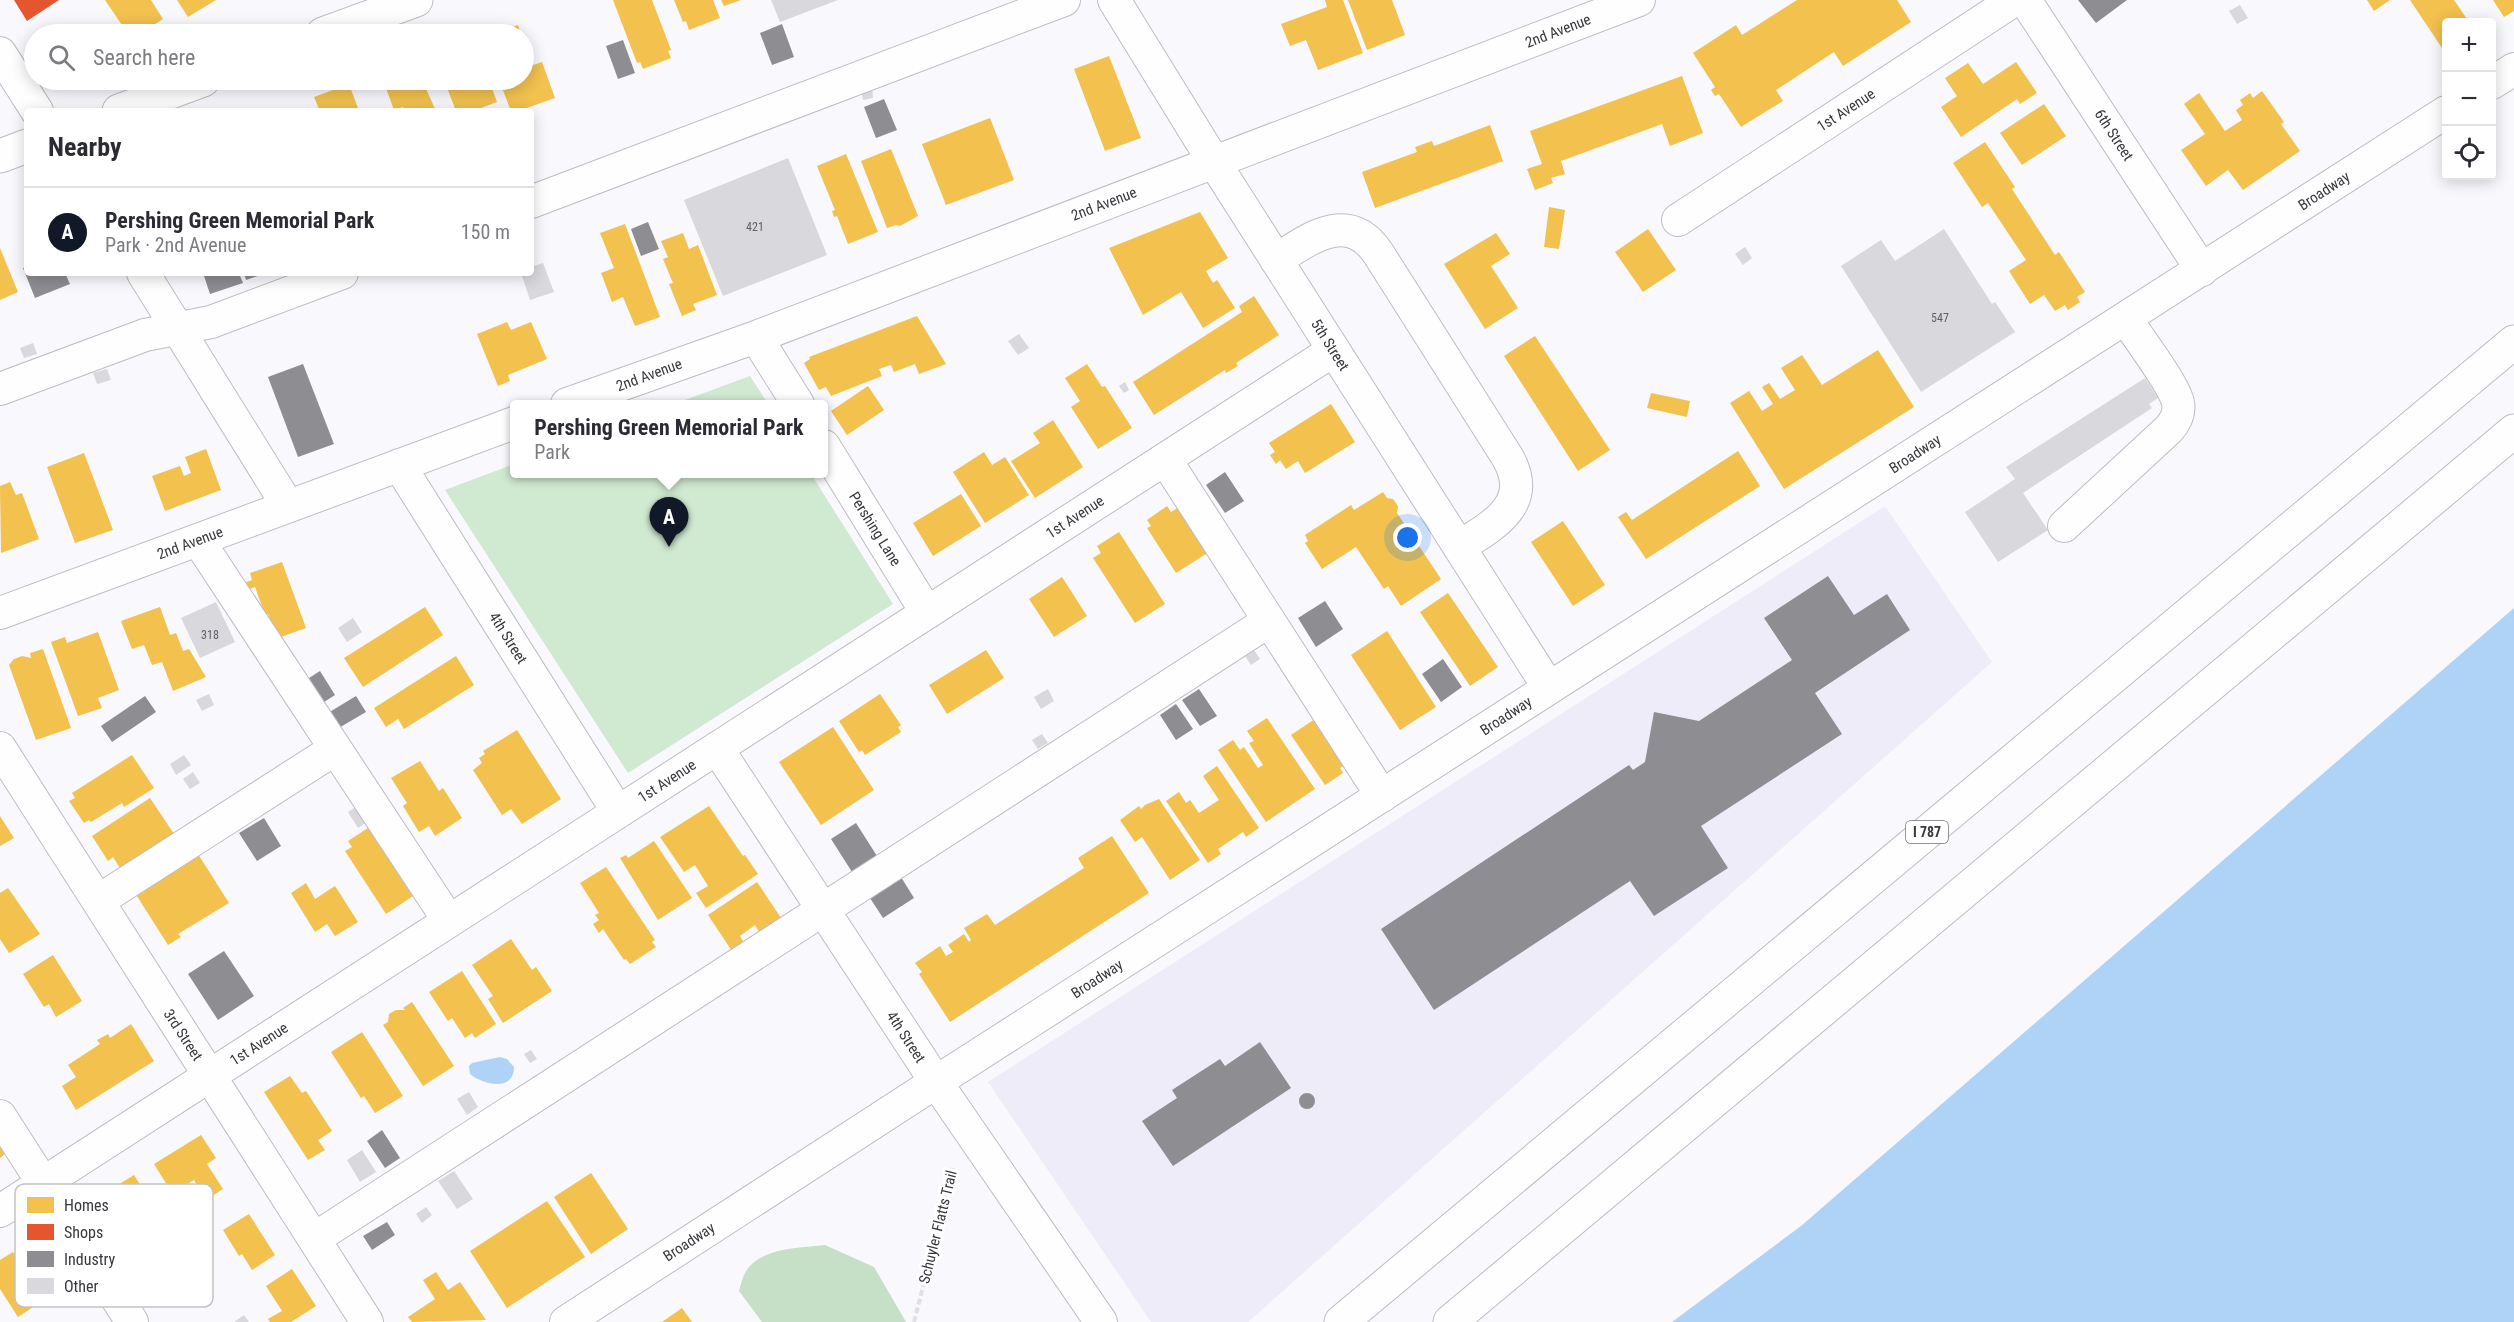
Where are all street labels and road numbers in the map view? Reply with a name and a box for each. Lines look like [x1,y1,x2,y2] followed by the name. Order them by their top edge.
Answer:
[1523,10,1593,52] street label: 2nd Avenue
[1814,85,1878,135] street label: 1st Avenue
[2091,106,2137,164] street label: 6th Street
[2295,168,2353,214] street label: Broadway
[1069,183,1139,225] street label: 2nd Avenue
[1307,316,1353,374] street label: 5th Street
[614,355,684,395] street label: 2nd Avenue
[1886,431,1944,477] street label: Broadway
[845,489,905,569] street label: Pershing Lane
[1043,492,1107,542] street label: 1st Avenue
[155,523,225,563] street label: 2nd Avenue
[485,609,531,667] street label: 4th Street
[1477,693,1535,739] street label: Broadway
[635,756,699,806] street label: 1st Avenue
[1906,821,1948,843] road number: I 787
[1068,956,1126,1002] street label: Broadway
[160,1006,206,1064] street label: 3rd Street
[883,1008,929,1066] street label: 4th Street
[227,1019,291,1069] street label: 1st Avenue
[915,1168,961,1286] street label: Schuyler Flatts Trail
[660,1219,718,1265] street label: Broadway

